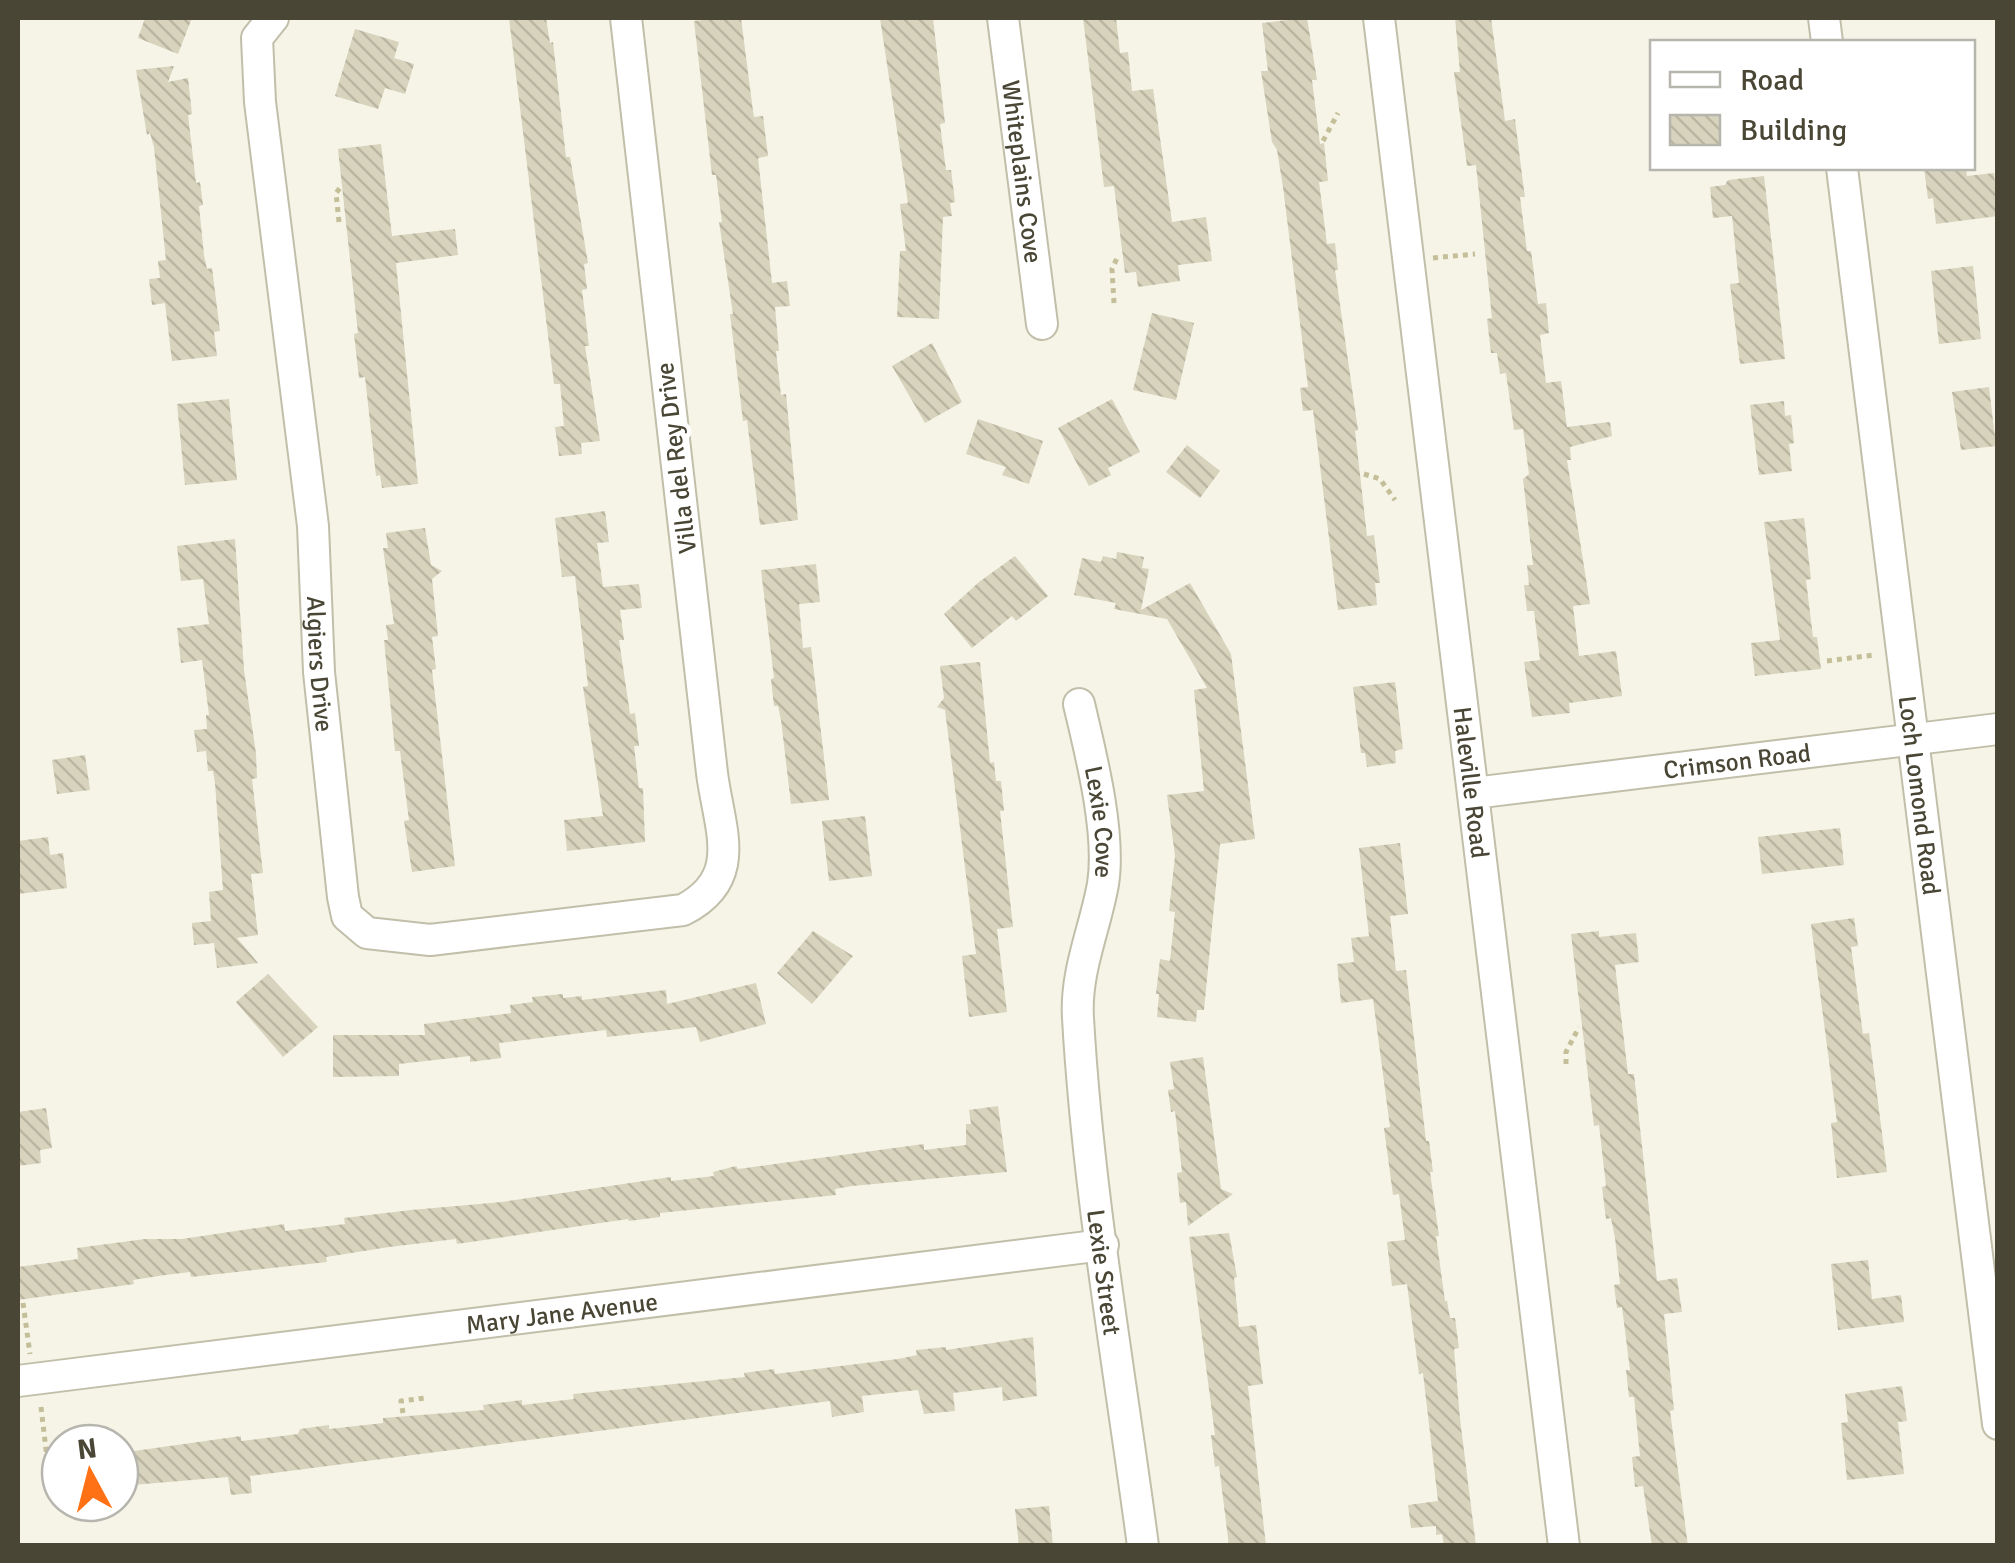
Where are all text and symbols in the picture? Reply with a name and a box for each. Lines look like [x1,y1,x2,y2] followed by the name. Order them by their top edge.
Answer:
[1650,40,1975,170] legend
[1740,62,1804,99] text: Road
[996,78,1050,265] street label: Whiteplains Cove
[1740,112,1847,149] text: Building
[649,361,703,555] street label: Villa del Rey Drive
[300,595,341,733] street label: Algiers Drive
[1892,694,1948,897] street label: Loch Lomond Road
[1447,705,1496,860] street label: Haleville Road
[1662,737,1812,785] street label: Crimson Road
[1078,763,1120,879] street label: Lexie Cove
[1081,1208,1128,1337] street label: Lexie Street
[464,1285,659,1340] street label: Mary Jane Avenue
[40,1423,140,1523] north arrow
[75,1431,99,1467] text: N

